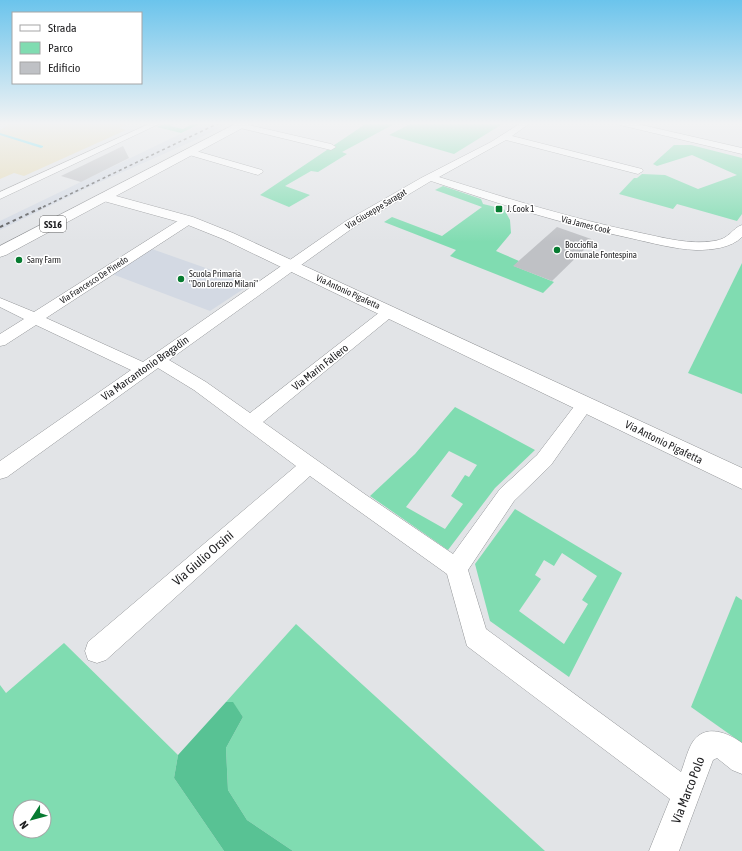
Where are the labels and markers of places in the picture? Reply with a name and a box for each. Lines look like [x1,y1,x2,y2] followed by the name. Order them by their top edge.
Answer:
[494,204,504,214] marker: J. Cook 1
[507,204,534,214] place label: J. Cook 1
[565,240,637,260] place label: Bocciofila Comunale Fontespina
[552,245,562,255] marker: Bocciofila Comunale Fontespina
[14,255,24,265] marker: Sany Farm
[27,255,61,265] place label: Sany Farm
[189,269,258,289] place label: Scuola Primaria "Don Lorenzo Milani"
[176,274,186,284] marker: Scuola Primaria "Don Lorenzo Milani"

